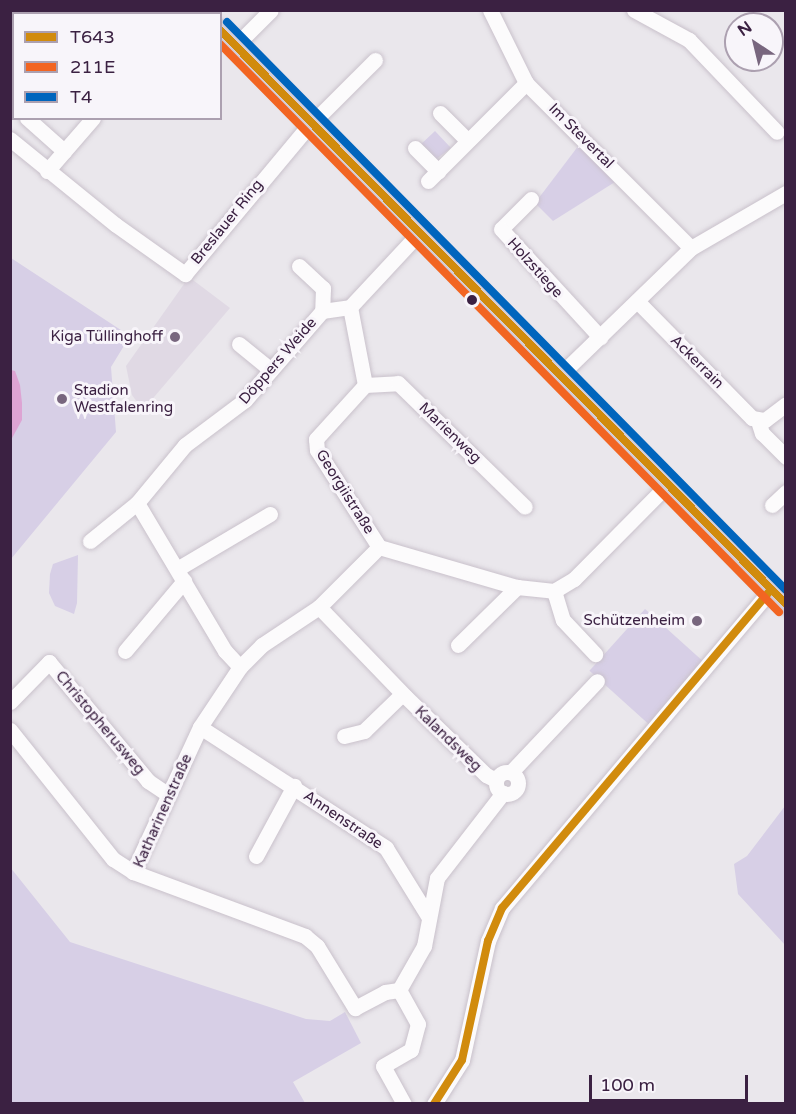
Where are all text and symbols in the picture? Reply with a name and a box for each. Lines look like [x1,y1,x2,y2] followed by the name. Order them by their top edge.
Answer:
[12,12,222,120] legend
[724,12,784,72] north arrow
[734,17,756,41] text: N
[70,26,115,48] text: T643
[70,56,115,78] text: 211E
[70,86,92,108] text: T4
[545,100,617,172] street label: Im Stevertal
[187,176,267,268] street label: Breslauer Ring
[503,234,567,302] street label: Holzstiege
[466,294,478,306] unlabelled marker
[235,314,321,408] street label: Döppers Weide
[50,328,163,346] place label: Kiga Tüllinghoff
[168,330,182,344] marker: Kiga Tüllinghoff
[666,331,728,393] street label: Ackerrain
[74,381,173,416] place label: Stadion Westfalenring
[55,392,69,406] marker: Stadion Westfalenring
[415,399,485,467] street label: Marienweg
[312,446,378,538] street label: Georgiistraße
[584,612,685,630] place label: Schützenheim
[690,614,704,628] marker: Schützenheim
[51,668,149,778] street label: Christopherusweg
[411,703,485,775] street label: Kalandsweg
[130,751,196,871] street label: Katharinenstraße
[300,787,386,853] street label: Annenstraße
[592,1063,751,1101] scale bar
[600,1074,655,1096] text: 100 m

